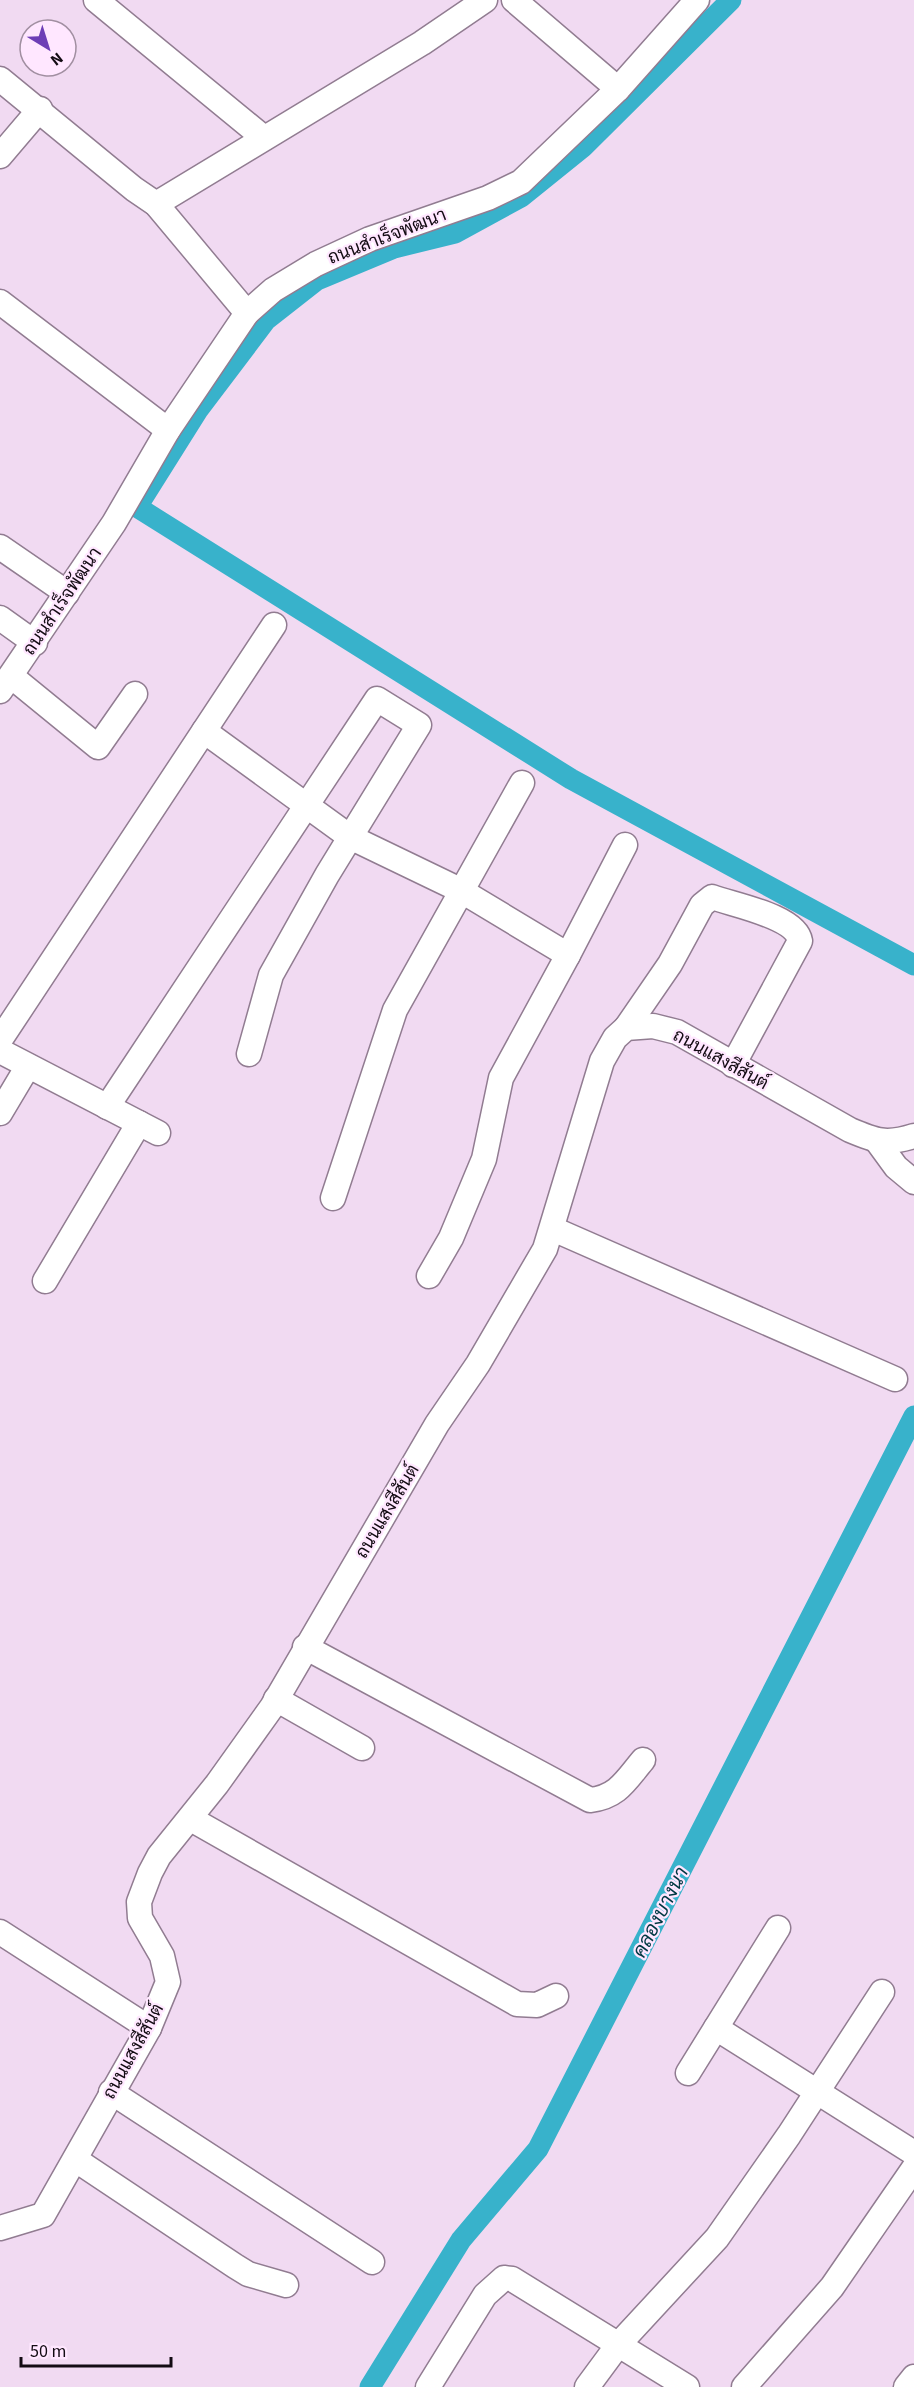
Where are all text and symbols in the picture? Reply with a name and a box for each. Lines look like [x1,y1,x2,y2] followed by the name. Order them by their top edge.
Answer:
[18,18,78,78] north arrow
[46,47,68,71] text: N
[324,201,450,271] street label: ถนนสำเร็จพัฒนา
[15,541,108,660] street label: ถนนสำเร็จพัฒนา
[668,1022,774,1096] street label: ถนนแสงสีสันต์
[349,1459,425,1563] street label: ถนนแสงสีสันต์
[626,1862,696,1963] water label: คลองบางนา
[96,1998,170,2104] street label: ถนนแสงสีสันต์
[21,2330,171,2368] scale bar
[30,2339,66,2364] text: 50 m

